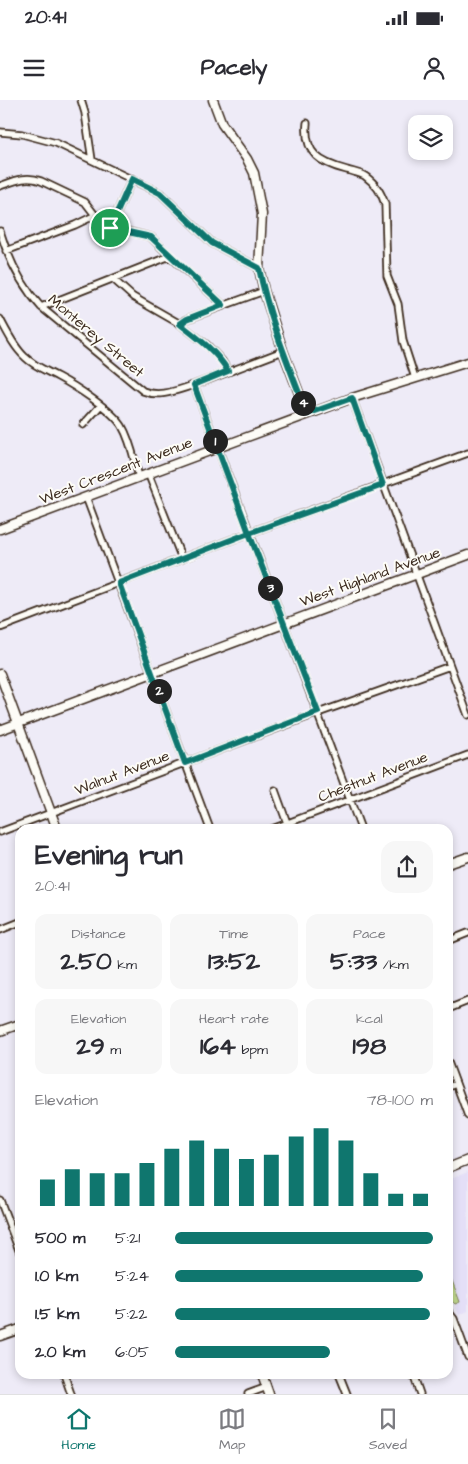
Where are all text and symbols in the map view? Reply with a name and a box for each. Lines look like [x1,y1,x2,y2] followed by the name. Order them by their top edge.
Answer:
[25,4,66,31] text: 20:41
[201,52,267,83] text: Pacely
[20,54,48,82] icon: menu
[420,54,448,82] icon: person
[408,115,453,160] map controls
[408,115,453,160] button: layers
[89,207,131,249] pin
[96,214,124,242] icon: arrive
[43,290,148,383] street label: Monterey Street
[290,390,316,416] pin: 4
[299,393,308,413] text: 4
[202,428,228,454] pin: 1
[215,431,216,451] text: 1
[36,432,196,510] street label: West Crescent Avenue
[297,542,444,613] street label: West Highland Avenue
[258,576,282,600] pin: 3
[267,578,274,598] text: 3
[146,678,172,704] pin: 2
[155,681,164,701] text: 2
[72,745,172,801] street label: Walnut Avenue
[315,746,431,808] street label: Chestnut Avenue
[35,836,183,875] text: Evening run
[381,841,433,893] button: share
[35,875,70,897] text: 20:41
[71,924,126,944] text: Distance
[219,924,249,944] text: Time
[353,924,386,944] text: Pace
[60,944,112,979] text: 2.50
[208,944,260,979] text: 13:52
[330,944,377,979] text: 5:33
[112,955,137,975] text: km
[377,955,409,975] text: /km
[71,1009,126,1029] text: Elevation
[199,1009,269,1029] text: Heart rate
[356,1009,383,1029] text: kcal
[76,1029,105,1064] text: 29
[200,1029,236,1064] text: 164
[353,1029,386,1064] text: 198
[105,1040,121,1060] text: m
[236,1040,268,1060] text: bpm
[35,1089,98,1111] text: Elevation
[367,1089,433,1111] text: 78–100 m
[35,1227,85,1249] text: 500 m
[115,1227,140,1249] text: 5:21
[35,1265,78,1287] text: 1.0 km
[115,1265,149,1287] text: 5:24
[35,1303,79,1325] text: 1.5 km
[115,1303,147,1325] text: 5:22
[35,1341,85,1363] text: 2.0 km
[115,1341,149,1363] text: 6:05
[61,1405,96,1455] tab: Home
[218,1405,246,1455] tab: Map
[369,1405,407,1455] tab: Saved

